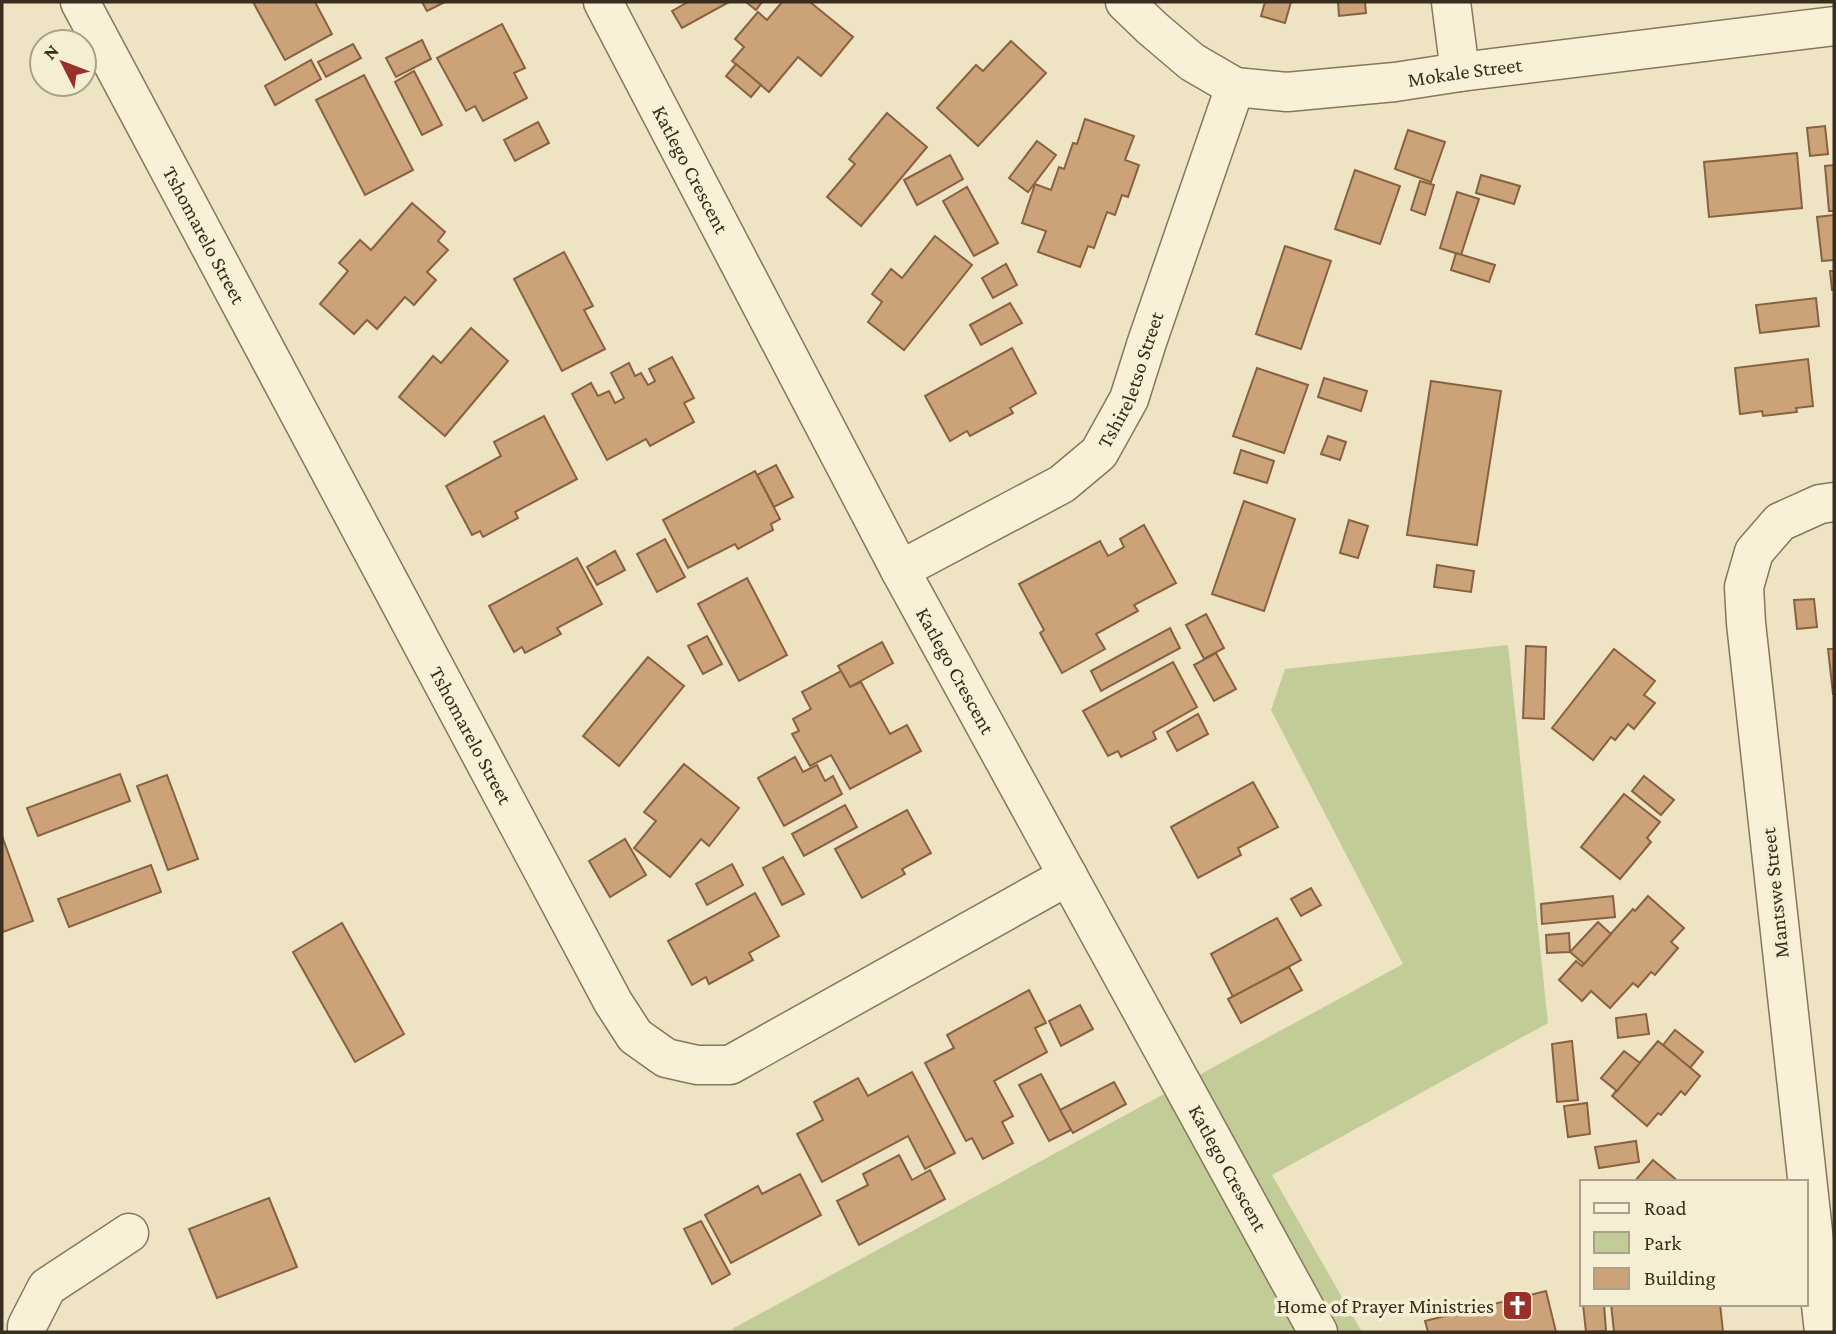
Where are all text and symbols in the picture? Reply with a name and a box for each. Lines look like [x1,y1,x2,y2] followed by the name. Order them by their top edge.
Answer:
[28,28,98,98] north arrow
[39,40,63,64] text: N
[1406,52,1525,92] street label: Mokale Street
[647,102,734,238] street label: Katlego Crescent
[158,162,251,309] street label: Tshomarelo Street
[1092,307,1169,452] street label: Tshireletso Street
[911,603,1000,739] street label: Katlego Crescent
[424,662,518,809] street label: Tshomarelo Street
[1756,826,1794,959] street label: Mantswe Street
[1184,1101,1273,1236] street label: Katlego Crescent
[1580,1180,1808,1306] legend
[1644,1196,1687,1220] text: Road
[1644,1231,1681,1255] text: Park
[1644,1266,1716,1290] text: Building
[1500,1289,1534,1323] church icon: Home of Prayer Ministries
[1277,1294,1494,1318] place label: Home of Prayer Ministries

